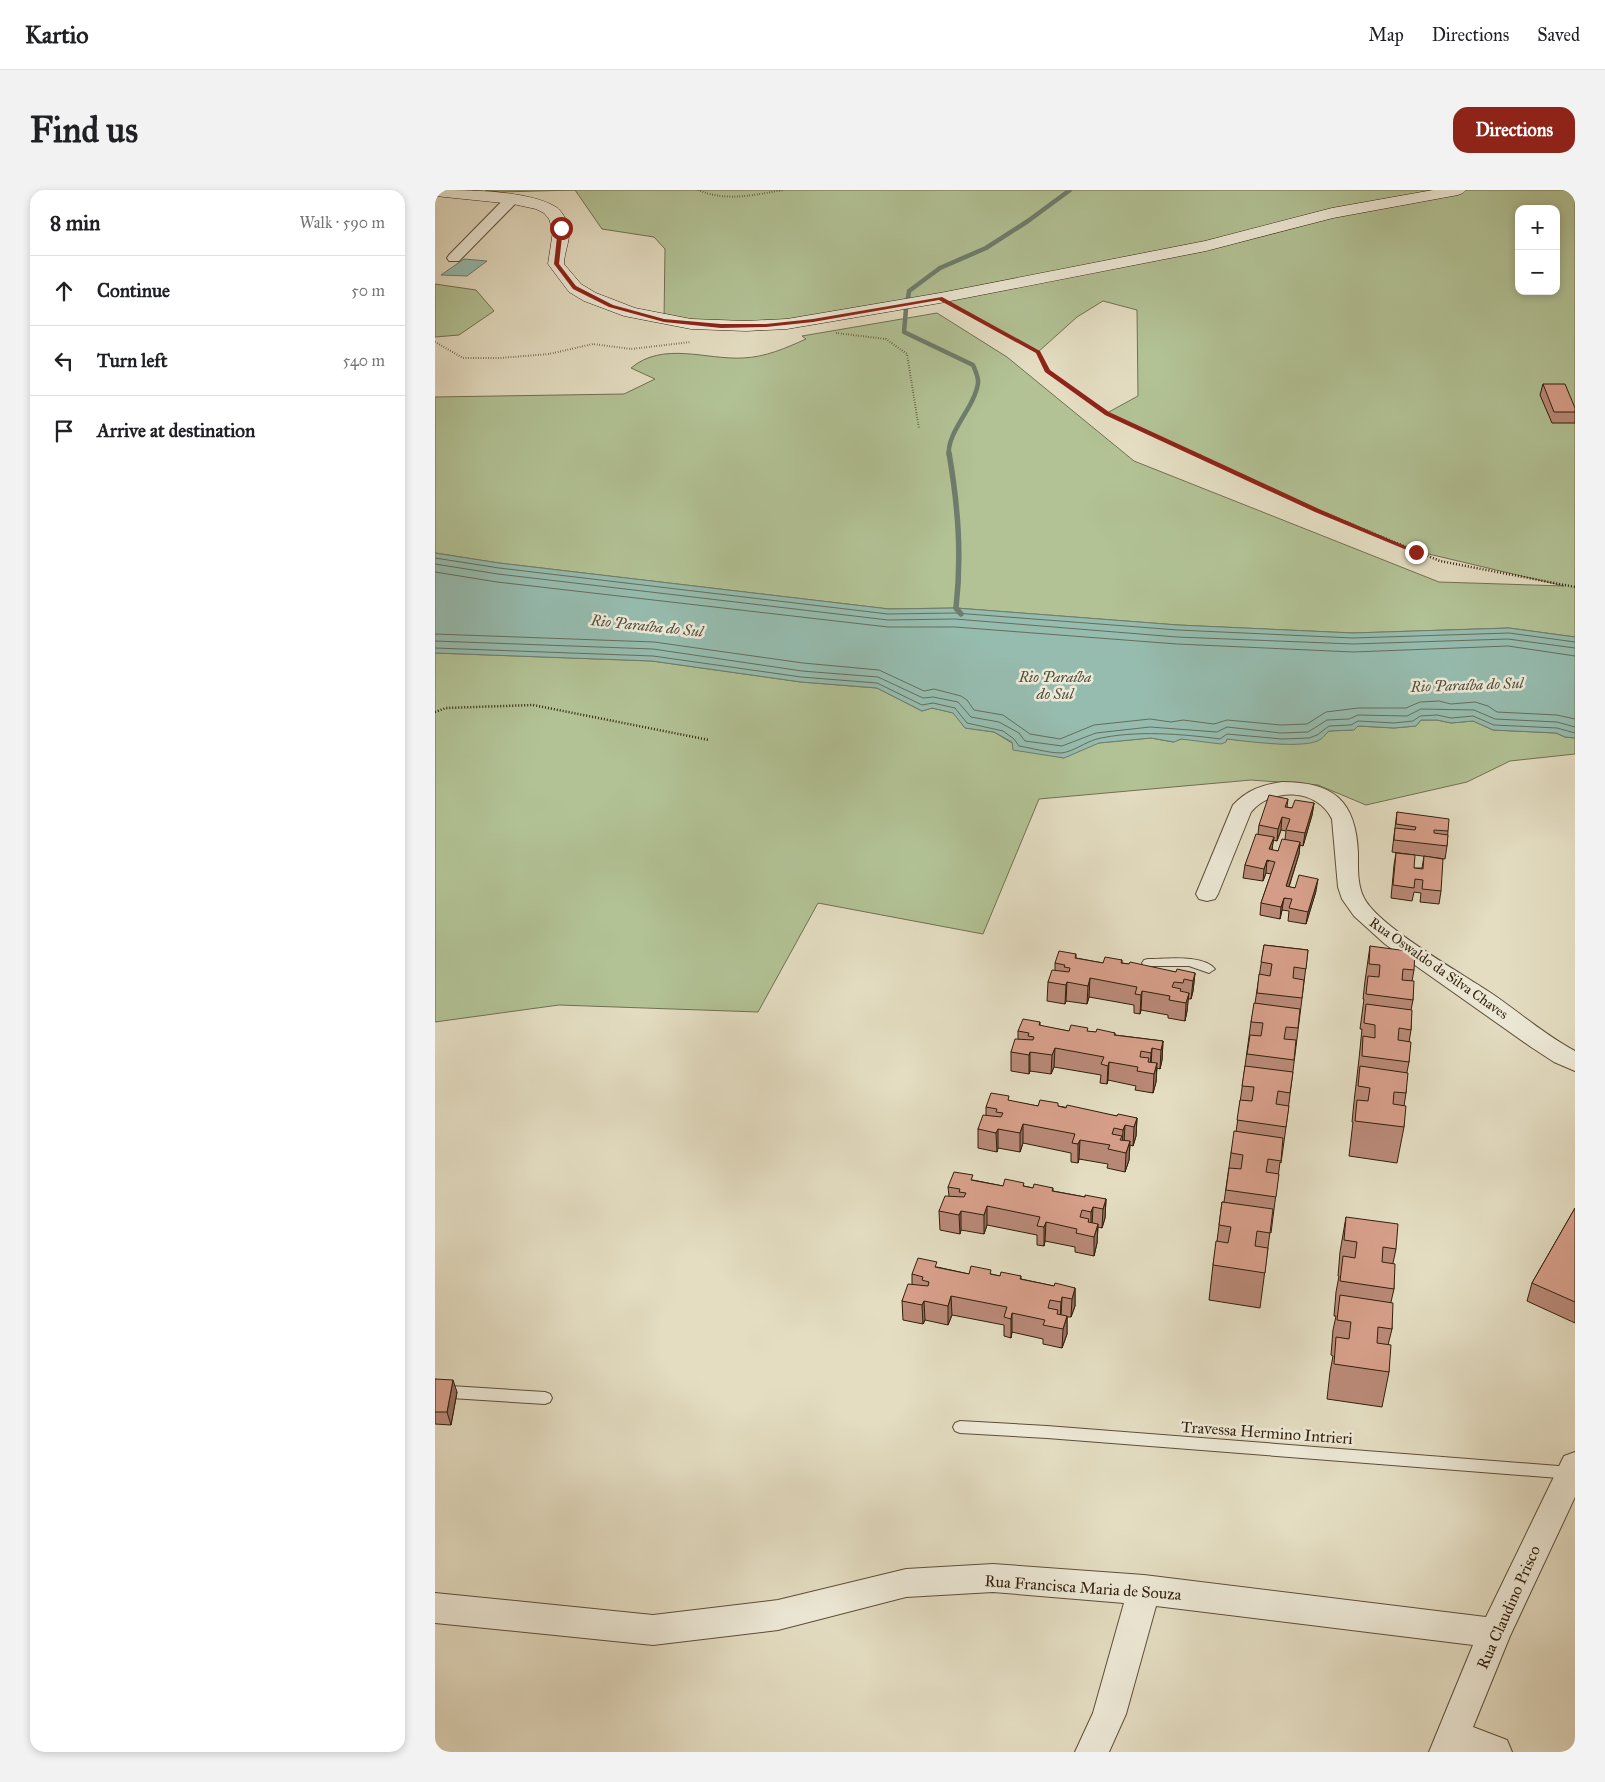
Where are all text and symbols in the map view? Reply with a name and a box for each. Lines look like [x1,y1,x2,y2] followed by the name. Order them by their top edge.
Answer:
[25,20,88,50] text: Kartio
[1368,24,1404,46] text: Map
[1432,24,1509,46] text: Directions
[1537,24,1580,46] text: Saved
[1453,107,1575,153] button: Directions
[30,109,138,152] text: Find us
[1515,205,1560,295] map controls
[1515,205,1560,250] button: +
[50,210,100,236] text: 8 min
[299,213,385,232] text: Walk · 590 m
[550,217,573,240] route start
[1515,250,1560,295] button: −
[50,277,78,305] icon: ahead
[97,279,170,302] text: Continue
[351,281,385,300] text: 50 m
[50,347,78,375] icon: left
[97,349,167,372] text: Turn left
[343,351,385,370] text: 540 m
[50,417,78,445] icon: arrive
[97,419,255,442] text: Arrive at destination
[1405,541,1428,564] route end
[589,611,706,641] water label: Rio Paraíba do Sul
[1018,668,1091,703] water label: Rio Paraíba do Sul
[1409,674,1526,696] water label: Rio Paraíba do Sul
[1366,914,1511,1023] street label: Rua Oswaldo da Silva Chaves
[1180,1417,1354,1448] street label: Travessa Hermino Intrieri
[1473,1542,1544,1672] street label: Rua Claudino Prisco
[984,1571,1182,1604] street label: Rua Francisca Maria de Souza

